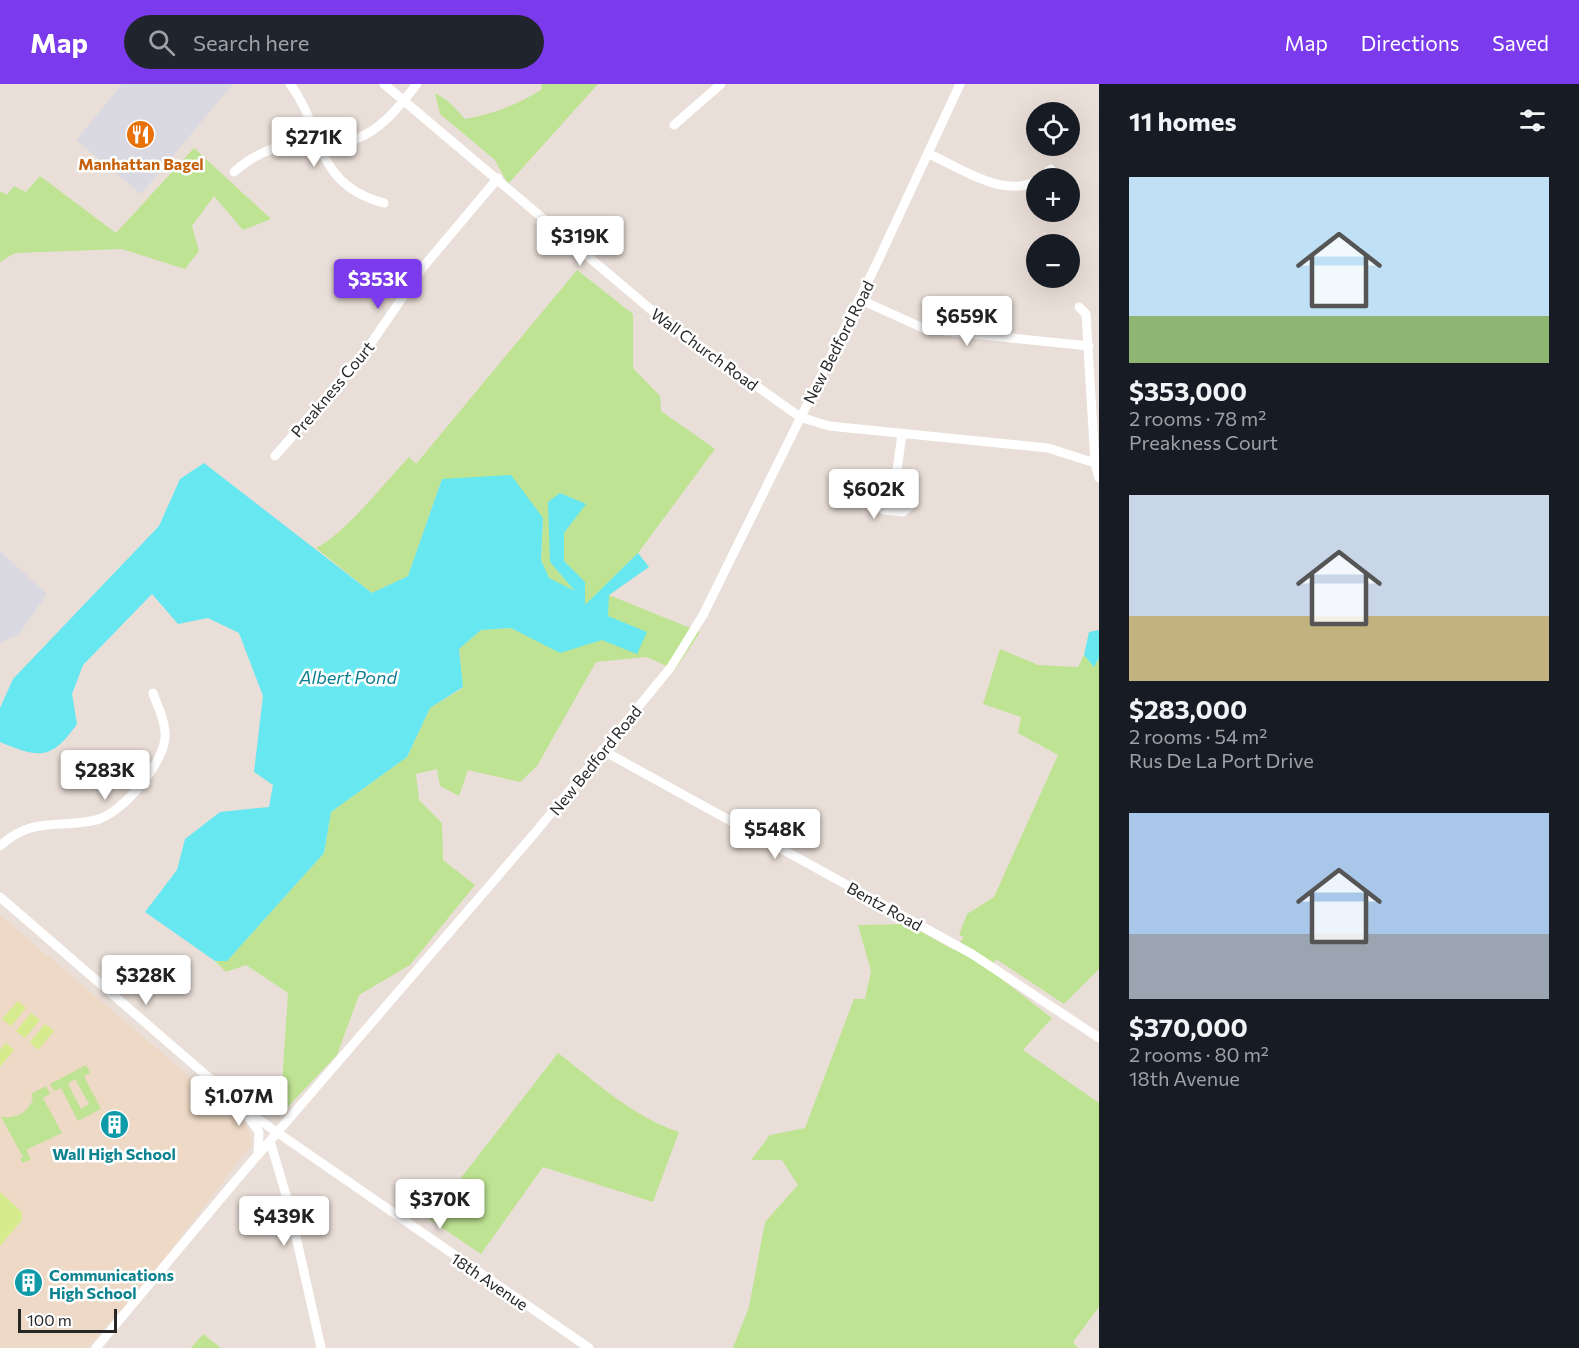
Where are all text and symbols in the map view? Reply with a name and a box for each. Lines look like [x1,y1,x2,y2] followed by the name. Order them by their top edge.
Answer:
[124,15,544,69] search box
[30,25,88,59] text: Map
[145,26,178,59] icon: search
[193,29,309,56] text: Search here
[1285,30,1328,55] text: Map
[1361,30,1459,55] text: Directions
[1492,30,1549,55] text: Saved
[1026,102,1080,288] map controls
[1026,102,1080,156] button: locate
[1516,104,1549,137] icon: filters
[1129,105,1237,136] text: 11 homes
[272,117,356,168] pin: $271K
[125,119,157,151] restaurant icon: Manhattan Bagel
[286,124,342,148] text: $271K
[78,154,204,173] place label: Manhattan Bagel
[1026,168,1080,222] button: +
[538,216,622,267] pin: $319K
[1285,216,1393,324] icon: home
[551,223,609,247] text: $319K
[1026,234,1080,288] button: −
[336,259,420,310] pin: $353K
[348,266,408,290] text: $353K
[799,277,877,407] street label: New Bedford Road
[925,296,1009,347] pin: $659K
[936,303,998,327] text: $659K
[648,304,762,394] street label: Wall Church Road
[286,337,378,441] street label: Preakness Court
[1129,375,1247,406] text: $353,000
[1129,406,1266,430] text: 2 rooms · 78 m²
[1129,430,1278,454] text: Preakness Court
[832,469,916,520] pin: $602K
[843,476,905,500] text: $602K
[1285,534,1393,642] icon: home
[298,666,397,688] water label: Albert Pond
[1129,693,1247,724] text: $283,000
[545,701,645,819] street label: New Bedford Road
[1129,724,1267,748] text: 2 rooms · 54 m²
[1129,748,1314,772] text: Rus De La Port Drive
[63,750,147,801] pin: $283K
[75,757,135,781] text: $283K
[733,809,817,860] pin: $548K
[744,816,806,840] text: $548K
[1285,852,1393,960] icon: home
[844,878,926,934] street label: Bentz Road
[104,955,188,1006] pin: $328K
[116,962,176,986] text: $328K
[1129,1011,1248,1042] text: $370,000
[1129,1042,1269,1066] text: 2 rooms · 80 m²
[1129,1066,1240,1090] text: 18th Avenue
[190,1076,288,1127] pin: $1.07M
[205,1083,273,1107] text: $1.07M
[98,1109,130,1141] building icon: Wall High School
[52,1144,176,1163] place label: Wall High School
[398,1179,482,1230] pin: $370K
[409,1186,471,1210] text: $370K
[242,1196,326,1247] pin: $439K
[253,1203,315,1227] text: $439K
[448,1248,532,1314] street label: 18th Avenue
[49,1265,174,1302] place label: Communications High School
[12,1267,44,1299] building icon: Communications High School
[18,1306,117,1334] scale bar
[27,1310,72,1329] text: 100 m

